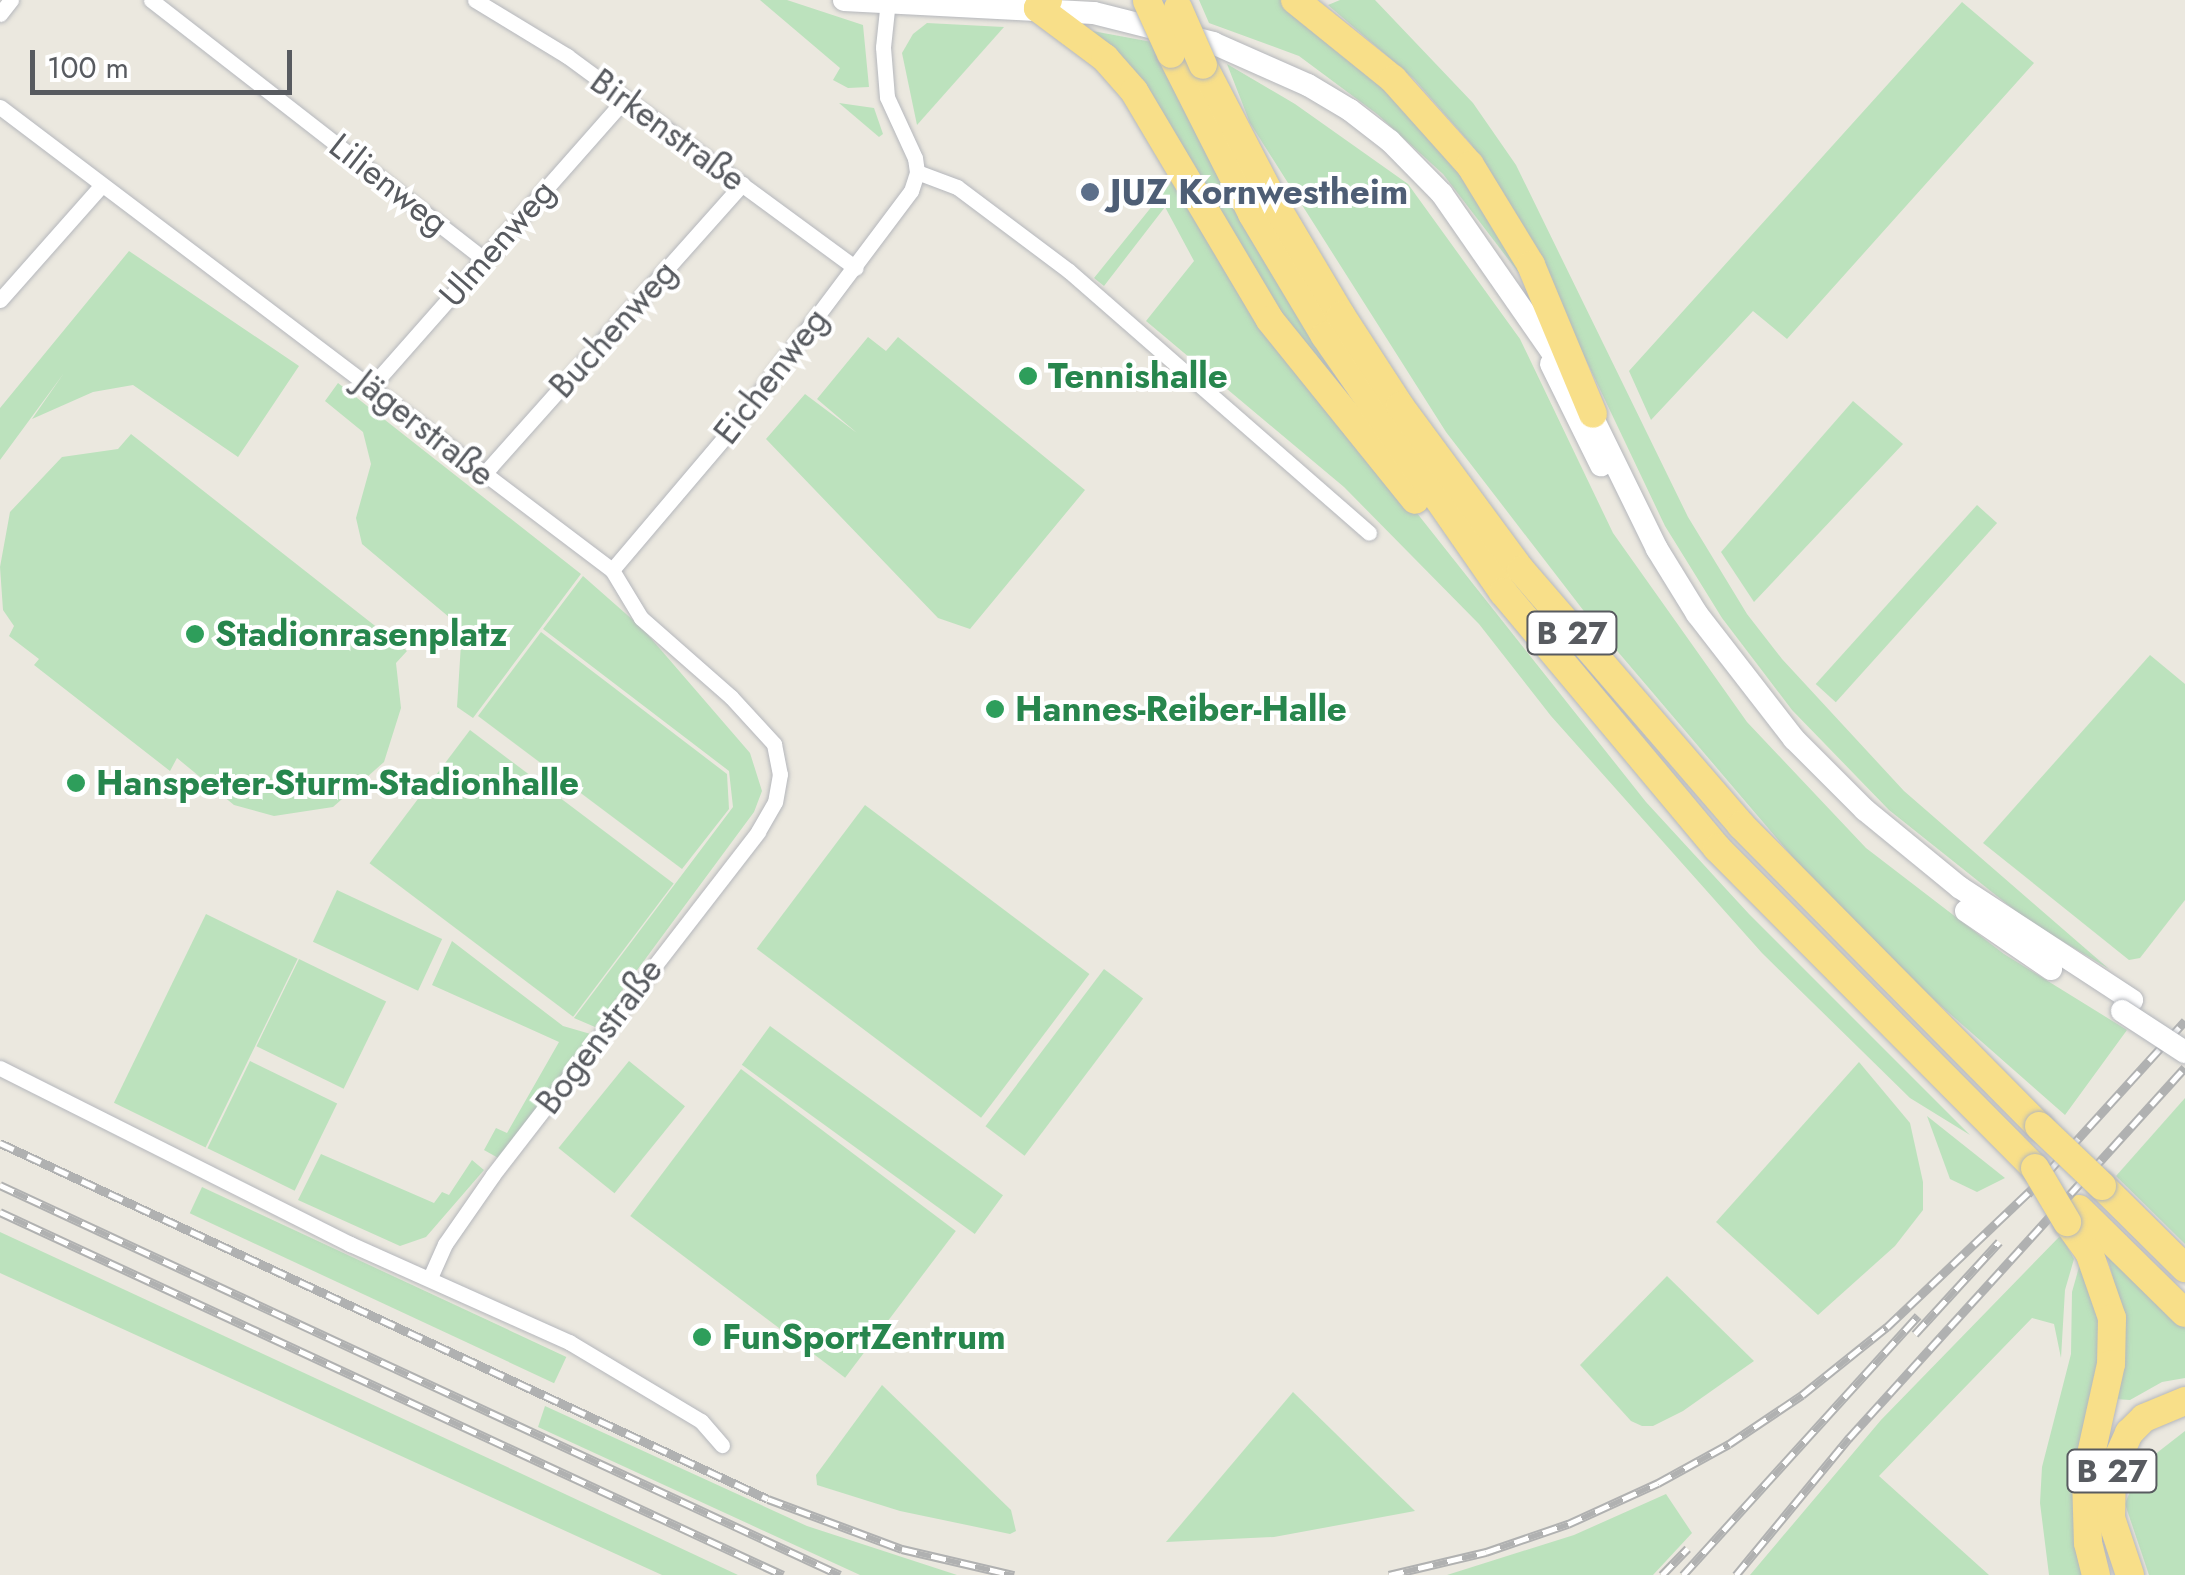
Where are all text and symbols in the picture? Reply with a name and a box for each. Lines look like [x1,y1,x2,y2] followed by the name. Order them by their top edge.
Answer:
[35,30,298,92] scale bar
[47,46,129,89] text: 100 m
[582,60,754,200] street label: Birkenstraße
[321,125,457,243] street label: Lilienweg
[430,171,564,315] street label: Ulmenweg
[1110,171,1408,213] place label: JUZ Kornwestheim
[1079,181,1101,203] marker: JUZ Kornwestheim
[540,252,686,406] street label: Buchenweg
[705,300,837,452] street label: Eichenweg
[1048,355,1228,397] place label: Tennishalle
[347,361,503,495] street label: Jägerstraße
[1017,365,1039,387] marker: Tennishalle
[1524,606,1620,660] road number: B 27
[215,613,508,655] place label: Stadionrasenplatz
[184,623,206,645] marker: Stadionrasenplatz
[1015,688,1347,730] place label: Hannes-Reiber-Halle
[984,698,1006,720] marker: Hannes-Reiber-Halle
[96,762,579,804] place label: Hanspeter-Sturm-Stadionhalle
[65,772,87,794] marker: Hanspeter-Sturm-Stadionhalle
[527,950,671,1122] street label: Bogenstraße
[722,1316,1006,1358] place label: FunSportZentrum
[691,1326,713,1348] marker: FunSportZentrum
[2064,1444,2160,1498] road number: B 27

